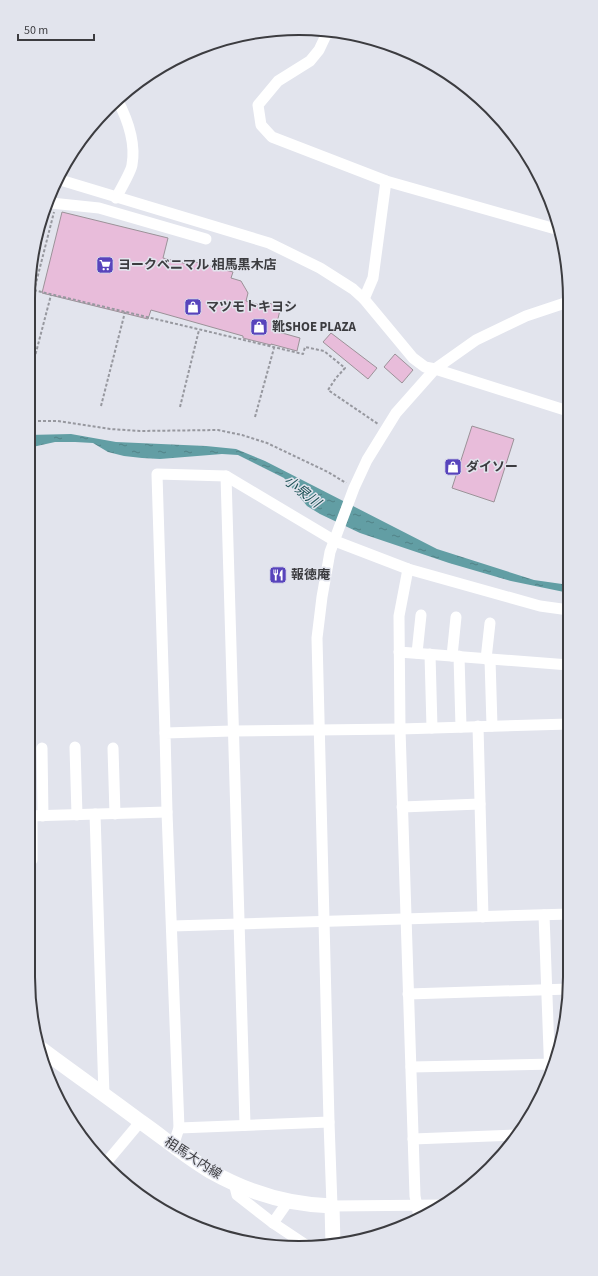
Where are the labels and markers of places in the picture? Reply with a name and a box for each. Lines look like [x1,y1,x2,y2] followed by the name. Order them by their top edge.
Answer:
[95,255,115,275] supermarket icon: ヨークベニマル 相馬黒木店
[118,256,277,274] place label: ヨークベニマル 相馬黒木店
[183,297,203,317] shop icon: マツモトキヨシ
[206,298,297,316] place label: マツモトキヨシ
[249,317,269,337] shop icon: 靴SHOE PLAZA
[272,318,356,336] place label: 靴SHOE PLAZA
[443,457,463,477] shop icon: ダイソー
[466,458,518,476] place label: ダイソー
[268,565,288,585] restaurant icon: 報徳庵
[291,566,330,584] place label: 報徳庵

